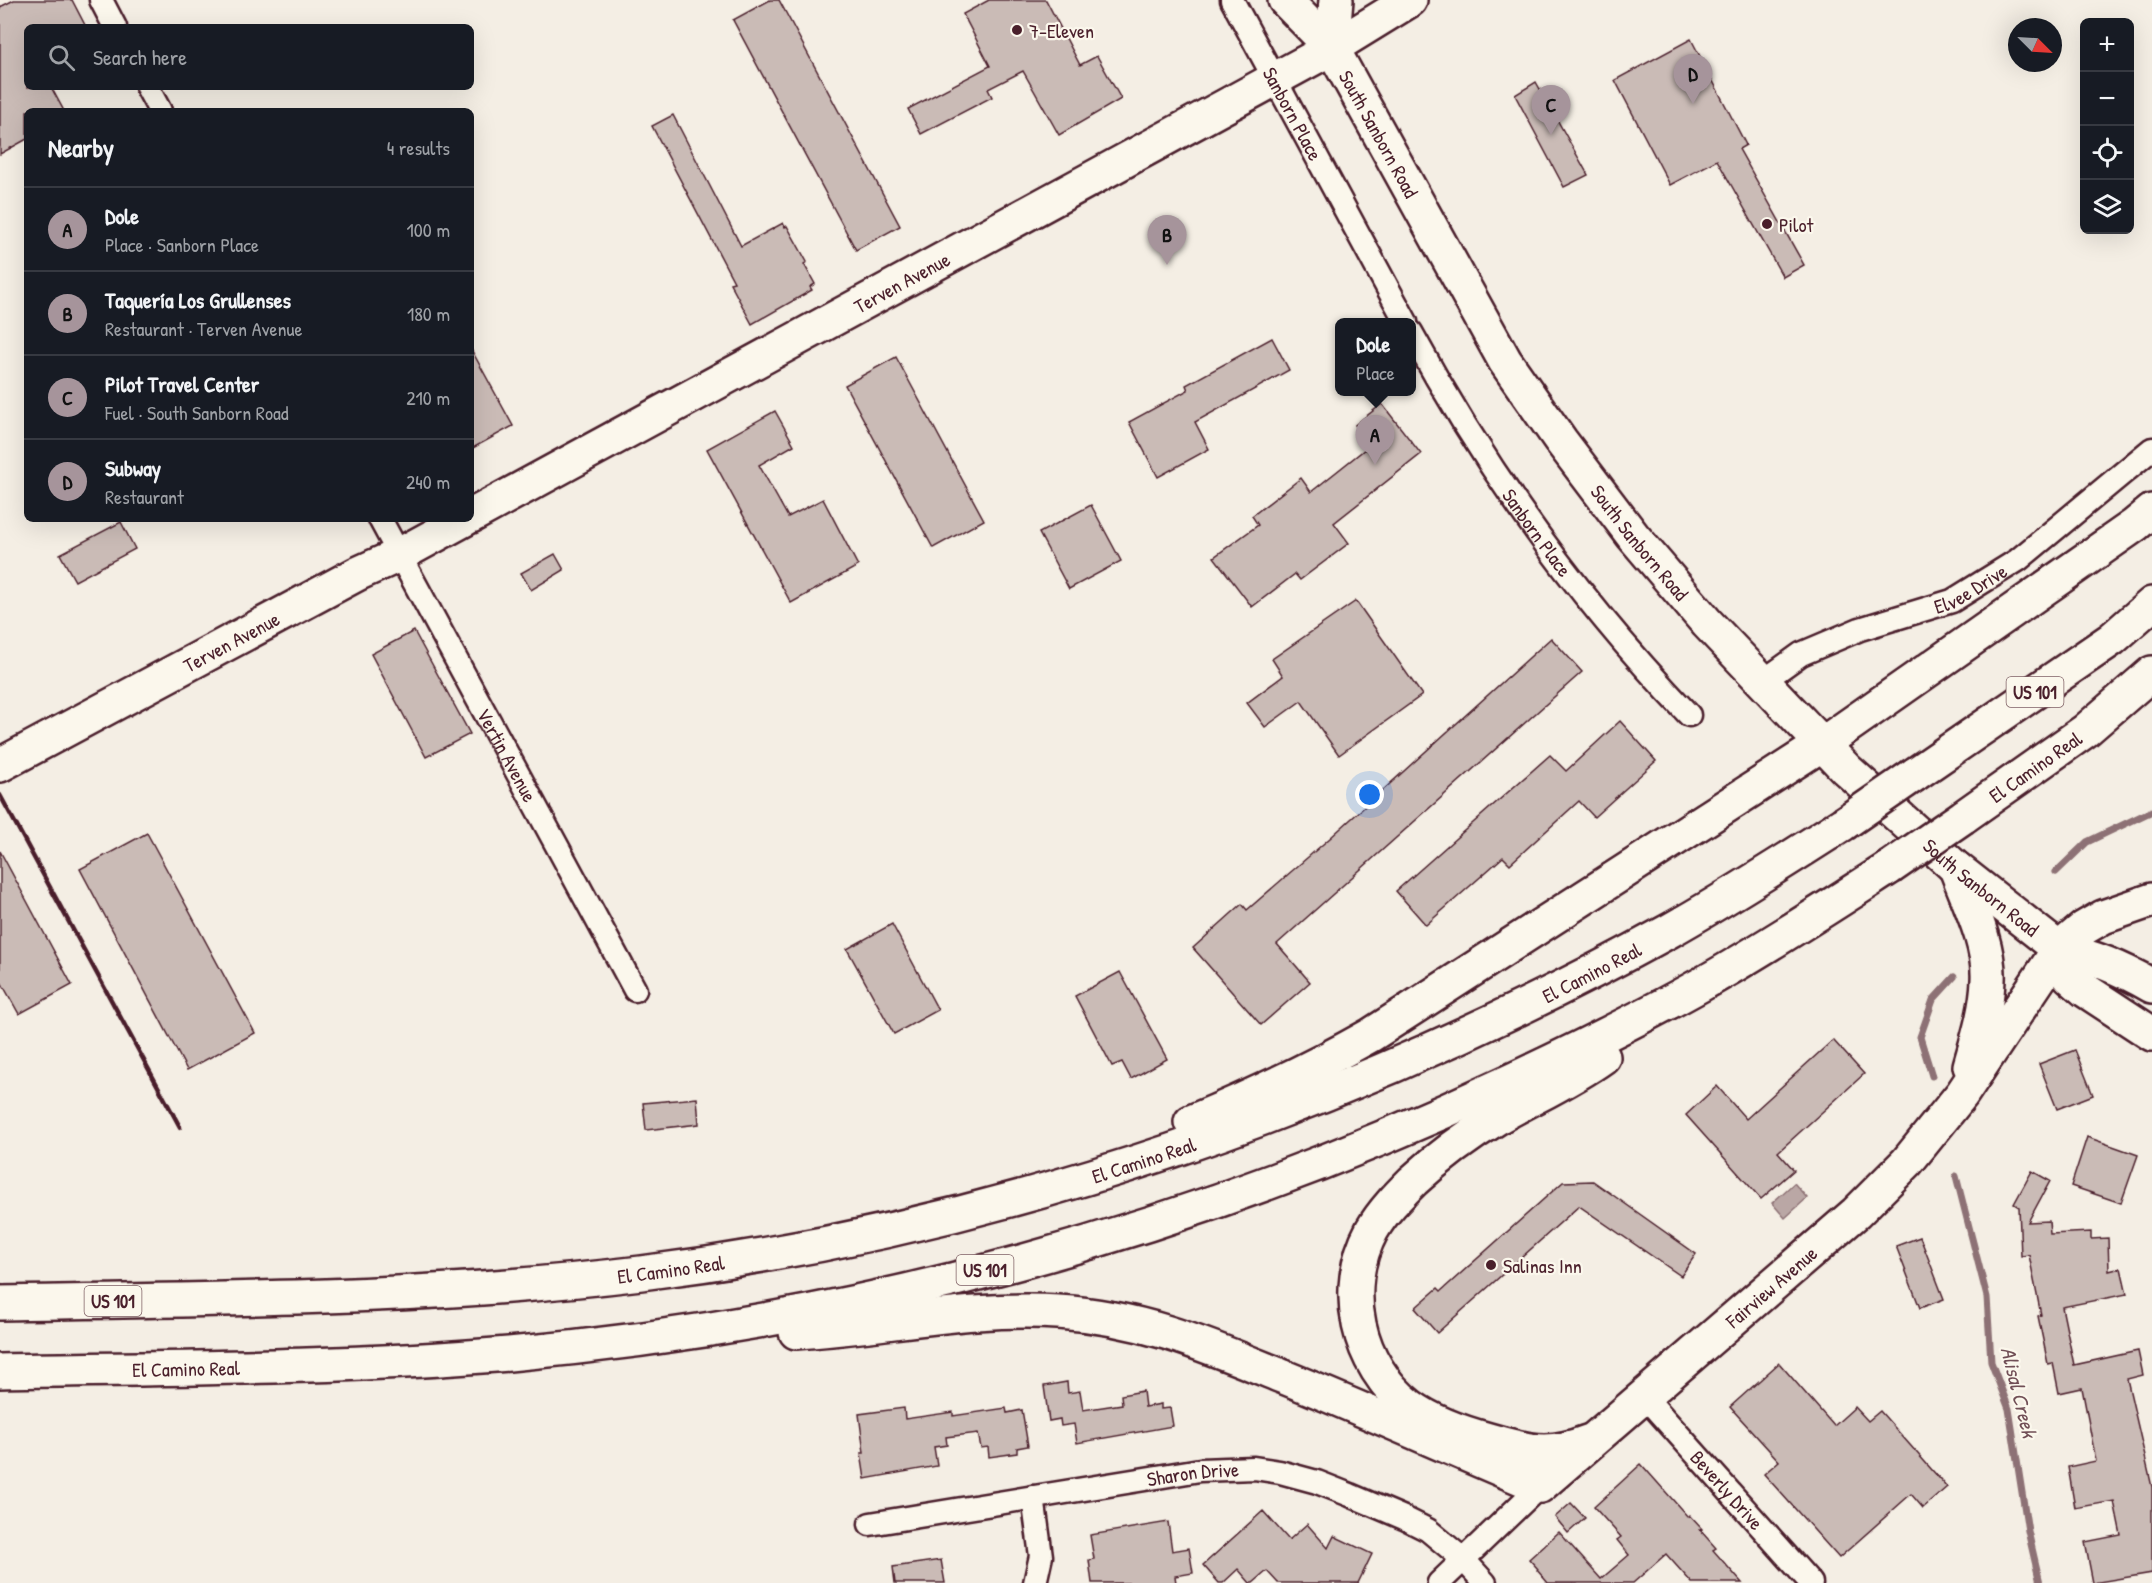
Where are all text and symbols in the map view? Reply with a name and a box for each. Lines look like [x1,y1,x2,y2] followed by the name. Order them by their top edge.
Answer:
[1029,17,1094,44] place label: 7-Eleven
[2008,18,2062,72] north arrow
[2080,18,2134,234] map controls
[2080,18,2134,72] button: +
[1010,23,1024,37] marker: 7-Eleven
[24,24,474,90] search box
[45,41,78,74] icon: search
[93,42,187,72] text: Search here
[1674,54,1712,104] pin: D
[1257,62,1330,165] street label: Sanborn Place
[1333,65,1426,202] street label: South Sanborn Road
[2080,72,2134,126] button: −
[1532,86,1570,135] pin: C
[2080,126,2134,180] button: locate
[48,130,114,165] text: Nearby
[387,134,450,161] text: 4 results
[2080,180,2134,234] button: layers
[105,201,139,231] text: Dole
[1779,211,1814,238] place label: Pilot
[63,216,72,243] text: A
[407,216,450,243] text: 100 m
[1148,216,1186,265] pin: B
[1760,217,1774,231] marker: Pilot
[105,231,259,258] text: Place · Sanborn Place
[849,245,954,319] street label: Terven Avenue
[105,285,291,315] text: Taquería Los Grullenses
[62,300,73,327] text: B
[407,300,450,327] text: 180 m
[105,315,302,342] text: Restaurant · Terven Avenue
[1335,318,1416,396] popup
[1356,329,1390,359] text: Dole
[1356,359,1395,386] text: Place
[105,369,259,399] text: Pilot Travel Center
[62,384,73,411] text: C
[406,384,450,411] text: 210 m
[105,399,289,426] text: Fuel · South Sanborn Road
[1356,416,1394,465] pin: A
[105,453,161,483] text: Subway
[63,468,72,495] text: D
[406,468,450,495] text: 240 m
[1585,479,1695,606] street label: South Sanborn Road
[105,483,184,510] text: Restaurant
[1497,483,1579,582] street label: Sanborn Place
[1930,557,2012,619] street label: Elvee Drive
[178,605,284,678] street label: Terven Avenue
[2006,677,2064,707] road number: US 101
[471,703,544,806] street label: Vertin Avenue
[1983,724,2087,808] street label: El Camino Real
[1355,780,1384,809] your location
[1918,832,2045,942] street label: South Sanborn Road
[1537,935,1646,1009] street label: El Camino Real
[1088,1130,1200,1189] street label: El Camino Real
[1719,1239,1822,1334] street label: Fairview Avenue
[616,1248,727,1289] street label: El Camino Real
[1503,1252,1582,1279] place label: Salinas Inn
[956,1255,1014,1285] road number: US 101
[1484,1258,1498,1272] marker: Salinas Inn
[84,1286,142,1316] road number: US 101
[1994,1344,2045,1443] water label: Alisal Creek
[132,1353,241,1382] street label: El Camino Real
[1685,1444,1770,1535] street label: Beverly Drive
[1145,1455,1239,1492] street label: Sharon Drive

